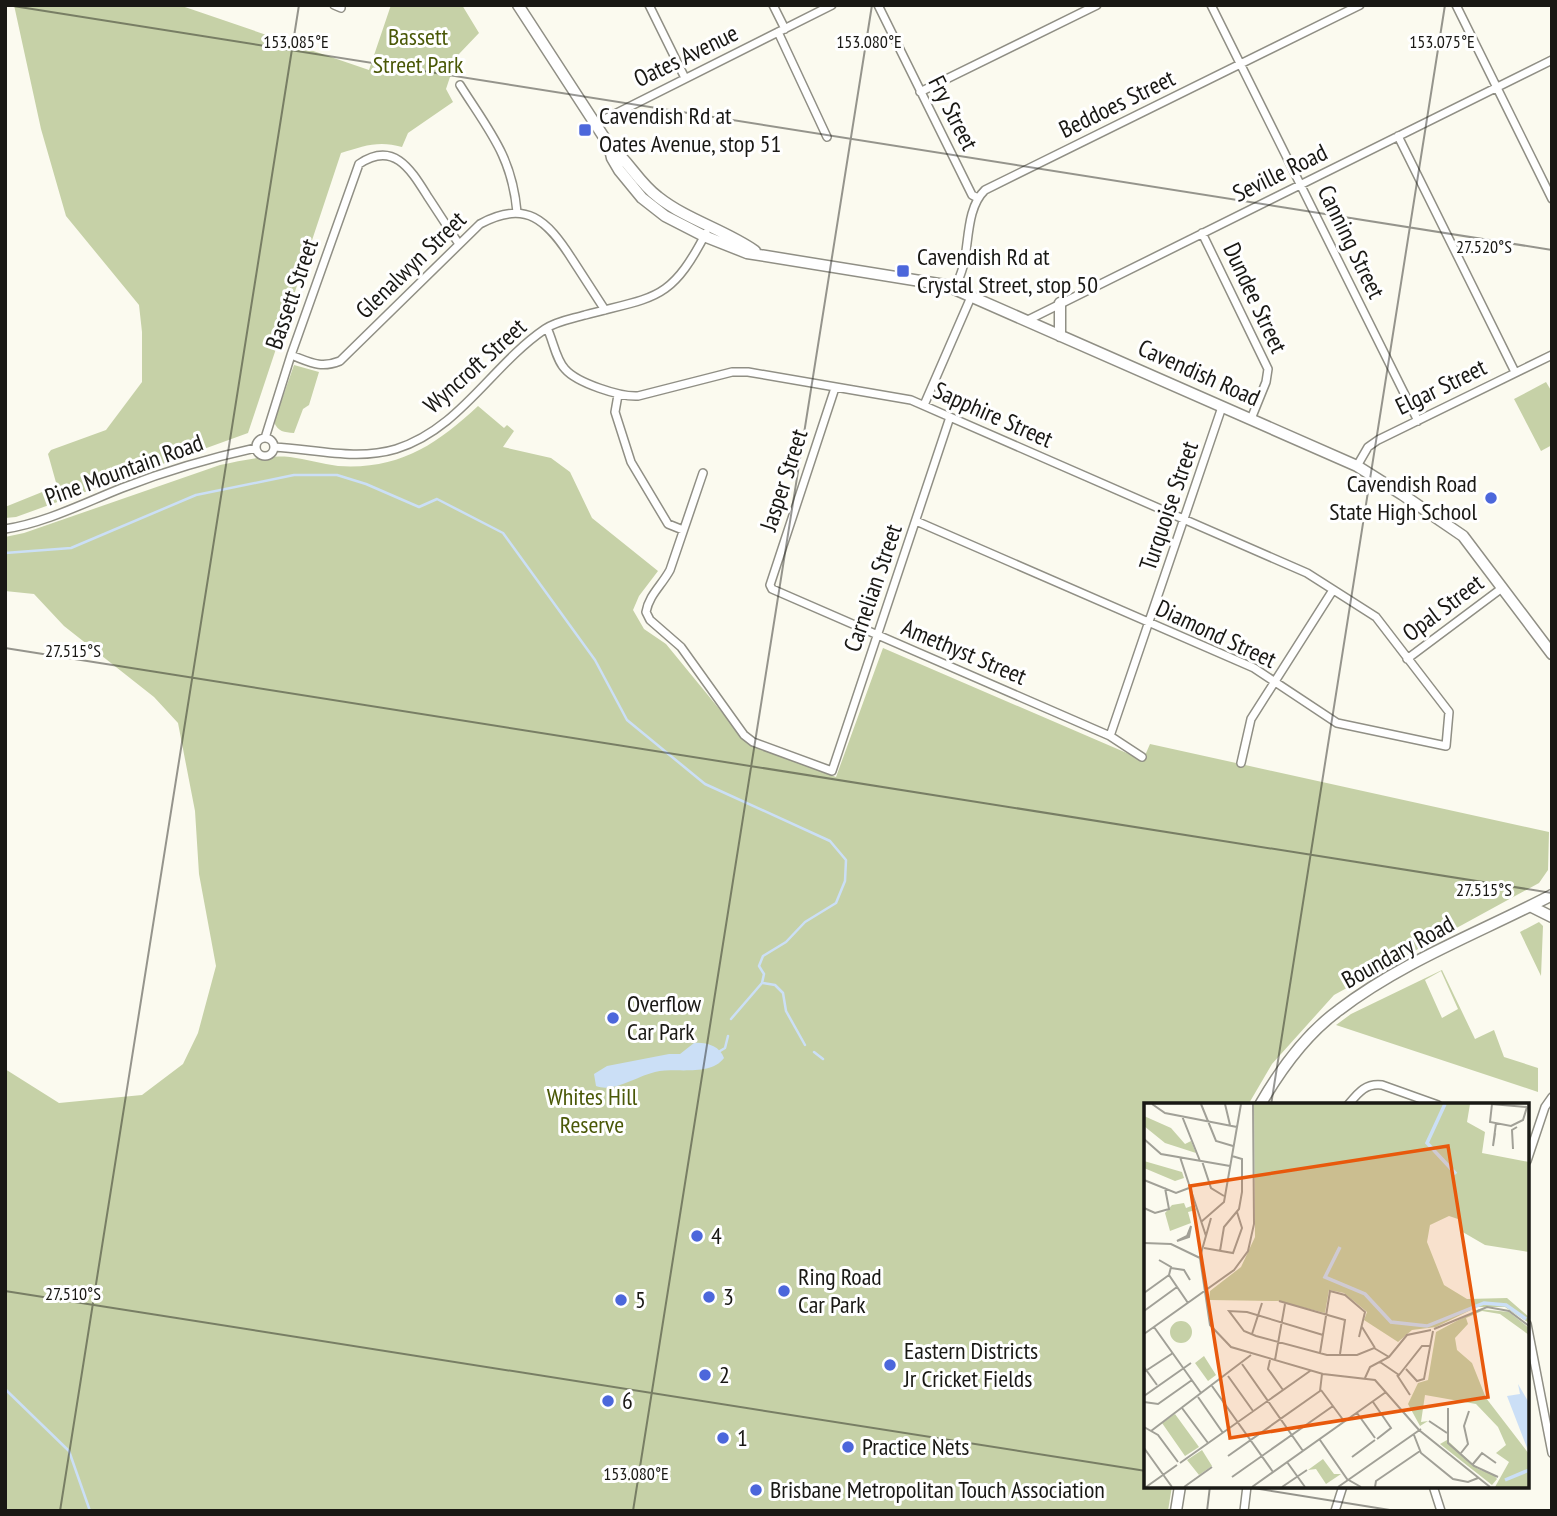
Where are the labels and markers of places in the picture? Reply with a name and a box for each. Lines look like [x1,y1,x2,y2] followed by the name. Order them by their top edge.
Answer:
[599,100,781,159] place label: Cavendish Rd at Oates Avenue, stop 51
[577,122,593,138] marker: Cavendish Rd at Oates Avenue, stop 51
[917,241,1098,300] place label: Cavendish Rd at Crystal Street, stop 50
[895,263,911,279] marker: Cavendish Rd at Crystal Street, stop 50
[1329,468,1477,527] place label: Cavendish Road State High School
[1483,490,1499,506] marker: Cavendish Road State High School
[627,988,702,1047] place label: Overflow Car Park
[605,1010,621,1026] marker: Overflow Car Park
[711,1220,722,1251] place label: 4
[689,1228,705,1244] marker: 4
[798,1261,882,1320] place label: Ring Road Car Park
[723,1281,734,1312] place label: 3
[776,1283,792,1299] marker: Ring Road Car Park
[635,1284,646,1315] place label: 5
[701,1289,717,1305] marker: 3
[613,1292,629,1308] marker: 5
[903,1335,1038,1394] place label: Eastern Districts Jr Cricket Fields
[882,1357,898,1373] marker: Eastern Districts Jr Cricket Fields
[719,1359,730,1390] place label: 2
[697,1367,713,1383] marker: 2
[622,1385,633,1416] place label: 6
[600,1393,616,1409] marker: 6
[737,1422,748,1453] place label: 1
[715,1430,731,1446] marker: 1
[862,1431,969,1462] place label: Practice Nets
[840,1439,856,1455] marker: Practice Nets
[770,1474,1105,1505] place label: Brisbane Metropolitan Touch Association
[748,1482,764,1498] marker: Brisbane Metropolitan Touch Association

